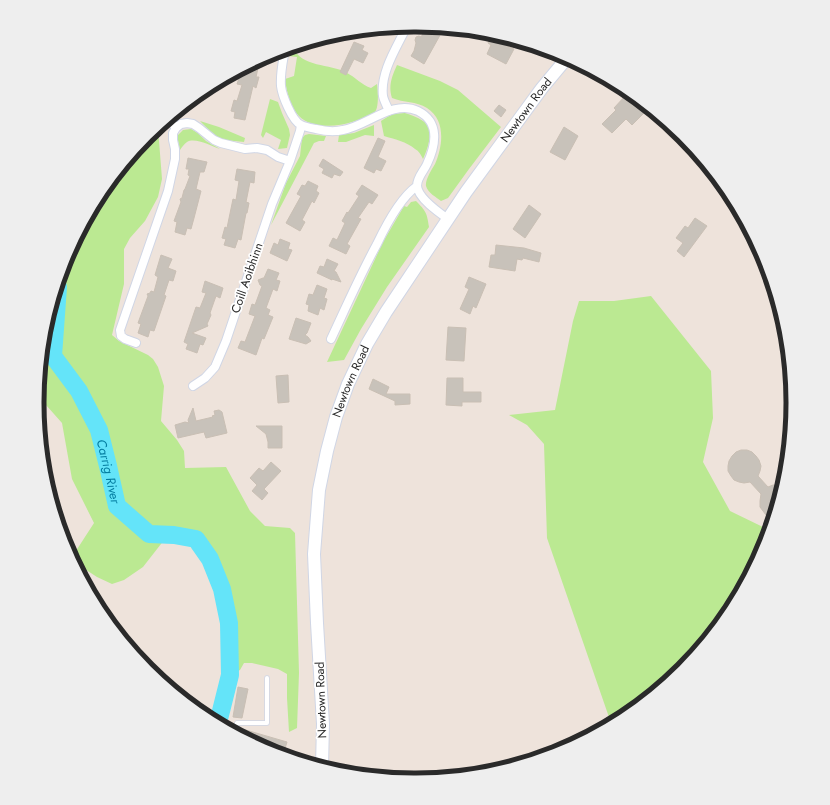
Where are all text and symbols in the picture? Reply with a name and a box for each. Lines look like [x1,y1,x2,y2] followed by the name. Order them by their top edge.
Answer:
[496,74,556,146] street label: Newtown Road
[227,240,267,316] street label: Coill Aoibhinn
[328,342,374,420] street label: Newtown Road
[92,437,126,506] water label: Carrig River
[311,661,331,739] street label: Newtown Road

